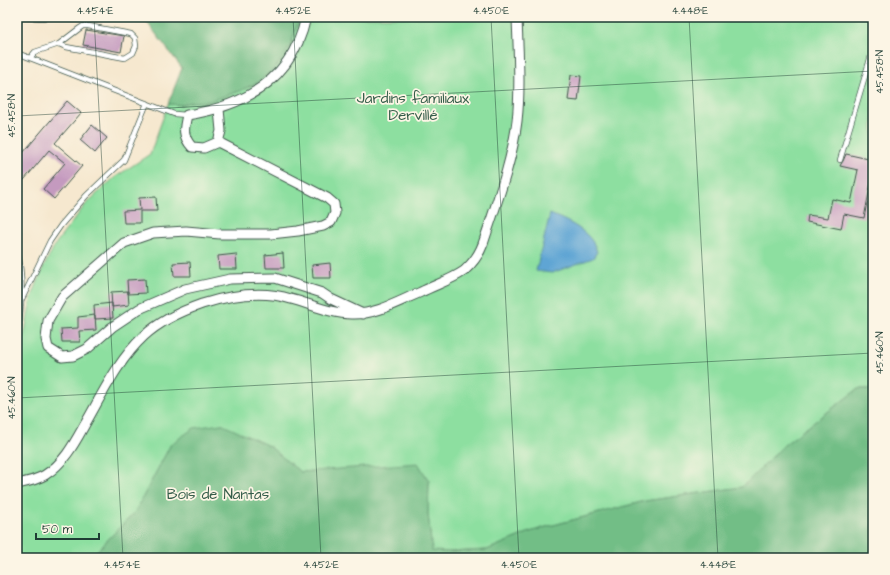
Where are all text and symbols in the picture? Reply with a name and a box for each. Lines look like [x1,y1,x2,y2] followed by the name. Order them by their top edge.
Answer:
[76,4,114,18] text: 4.454°E
[275,4,311,18] text: 4.452°E
[473,4,509,18] text: 4.450°E
[672,4,708,18] text: 4.448°E
[873,50,887,94] text: 45.458°N
[357,88,470,126] park label: Jardins familiaux Dervillé
[5,94,19,138] text: 45.458°N
[873,331,887,375] text: 45.460°N
[5,376,19,420] text: 45.460°N
[167,484,270,505] park label: Bois de Nantas
[36,515,99,541] scale bar
[42,521,73,538] text: 50 m
[103,558,141,572] text: 4.454°E
[303,558,339,572] text: 4.452°E
[501,558,537,572] text: 4.450°E
[700,558,736,572] text: 4.448°E

